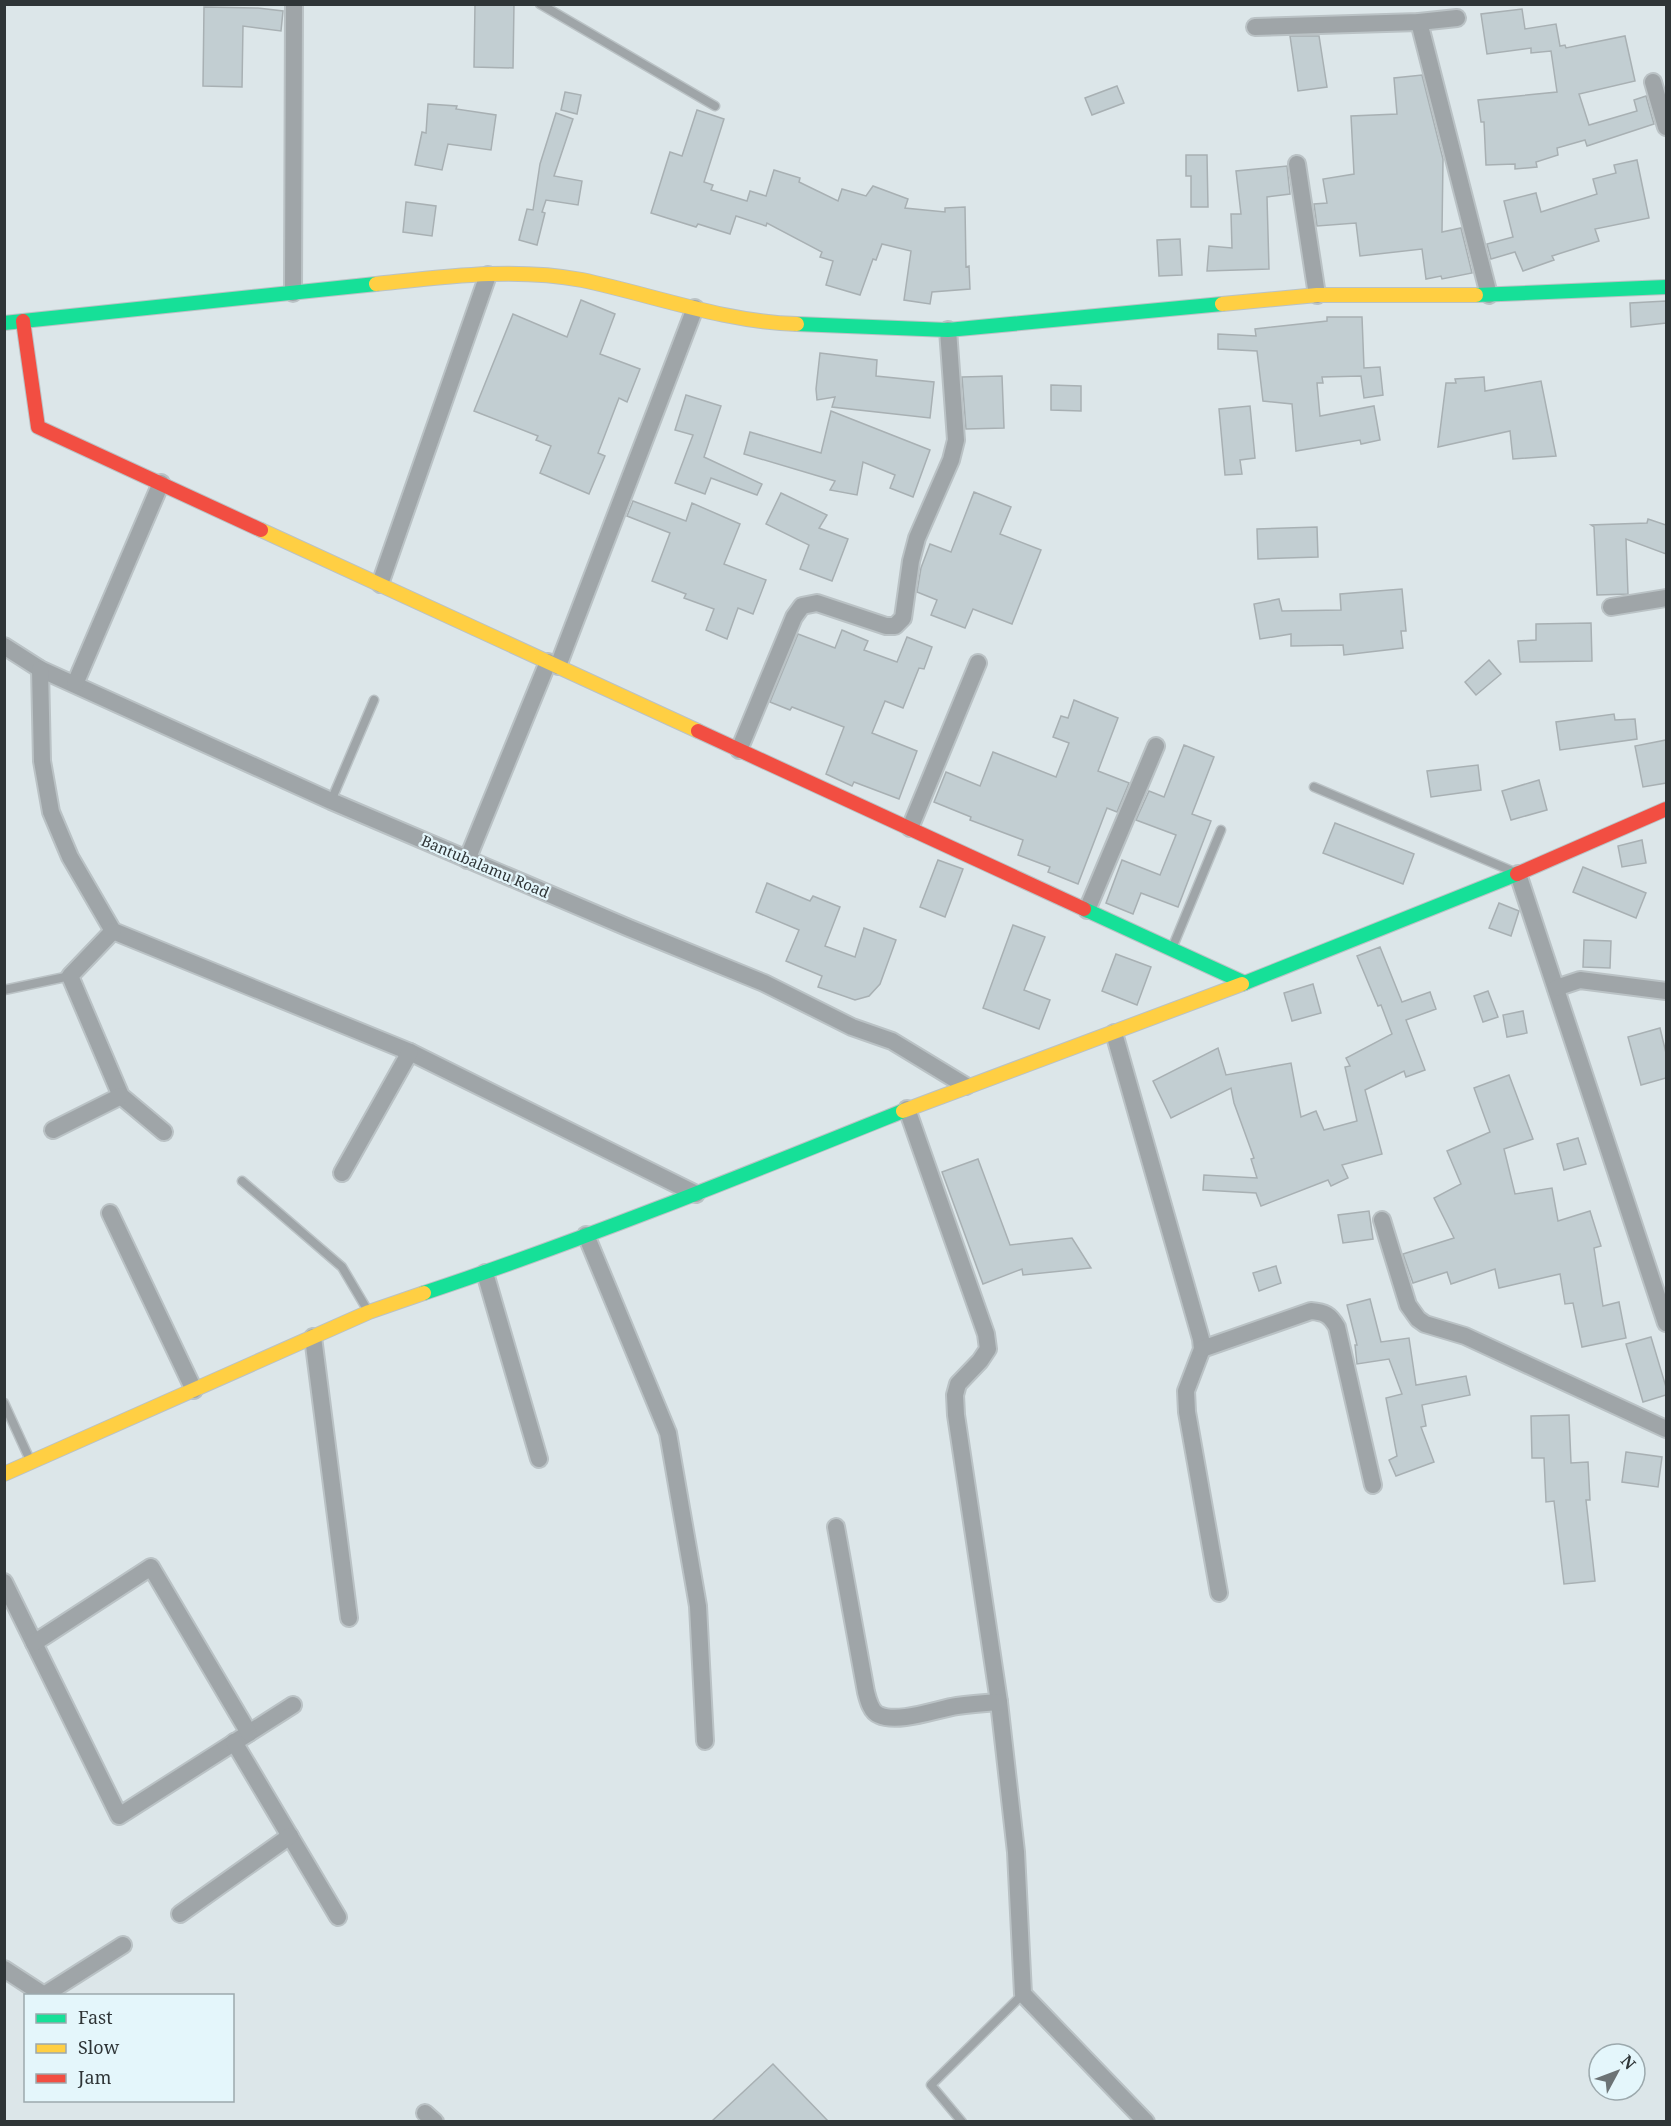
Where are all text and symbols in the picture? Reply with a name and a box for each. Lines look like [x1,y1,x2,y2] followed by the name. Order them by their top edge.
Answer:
[418,830,552,902] street label: Bantubalamu Road
[24,1994,234,2102] legend
[78,2005,113,2029] text: Fast
[78,2035,120,2059] text: Slow
[1587,2042,1647,2102] north arrow
[1616,2050,1641,2074] text: N
[77,2065,112,2089] text: Jam

